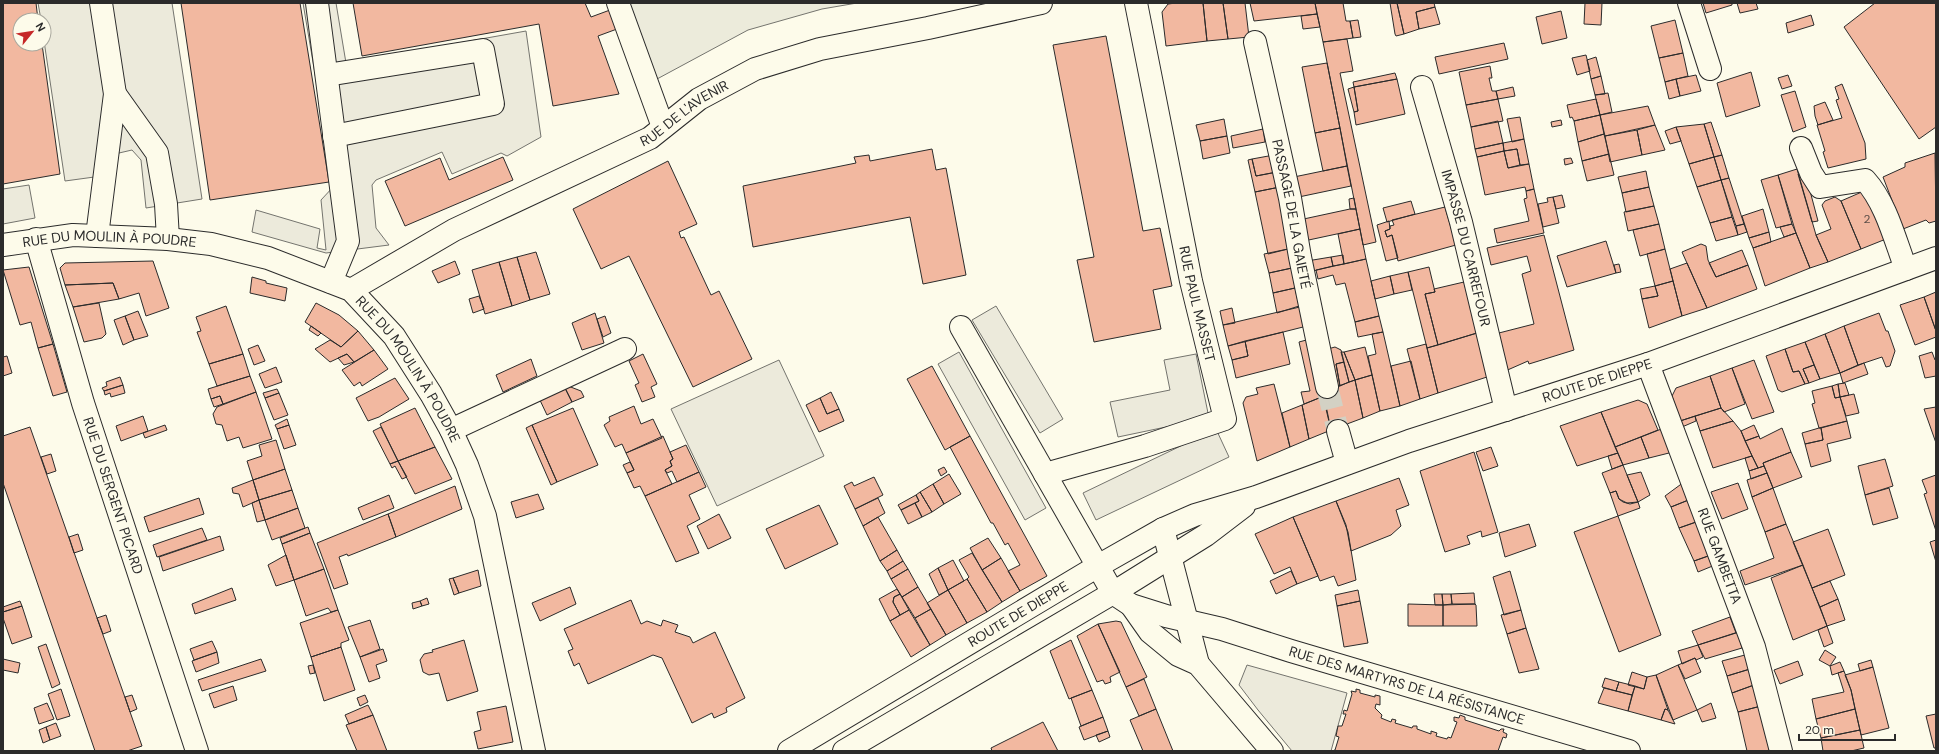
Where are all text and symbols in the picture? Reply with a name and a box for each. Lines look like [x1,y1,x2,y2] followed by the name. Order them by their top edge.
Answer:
[12,12,52,52] north arrow
[33,20,49,34] text: N
[637,76,732,150] street label: RUE DE L'AVENIR
[1268,138,1315,291] street label: PASSAGE DE LA GAIETÉ
[1437,167,1495,328] street label: IMPASSE DU CARREFOUR
[1864,211,1871,227] house number: 2
[21,226,197,251] street label: RUE DU MOULIN À POUDRE
[1175,244,1220,364] street label: RUE PAUL MASSET
[352,292,464,445] street label: RUE DU MOULIN À POUDRE
[1540,354,1654,406] street label: ROUTE DE DIEPPE
[79,415,147,576] street label: RUE DU SERGENT PICARD
[1694,505,1746,606] street label: RUE GAMBETTA
[964,577,1072,651] street label: ROUTE DE DIEPPE
[1287,642,1527,729] street label: RUE DES MARTYRS DE LA RÉSISTANCE
[1799,716,1895,742] scale bar
[1805,722,1834,738] text: 20 m

